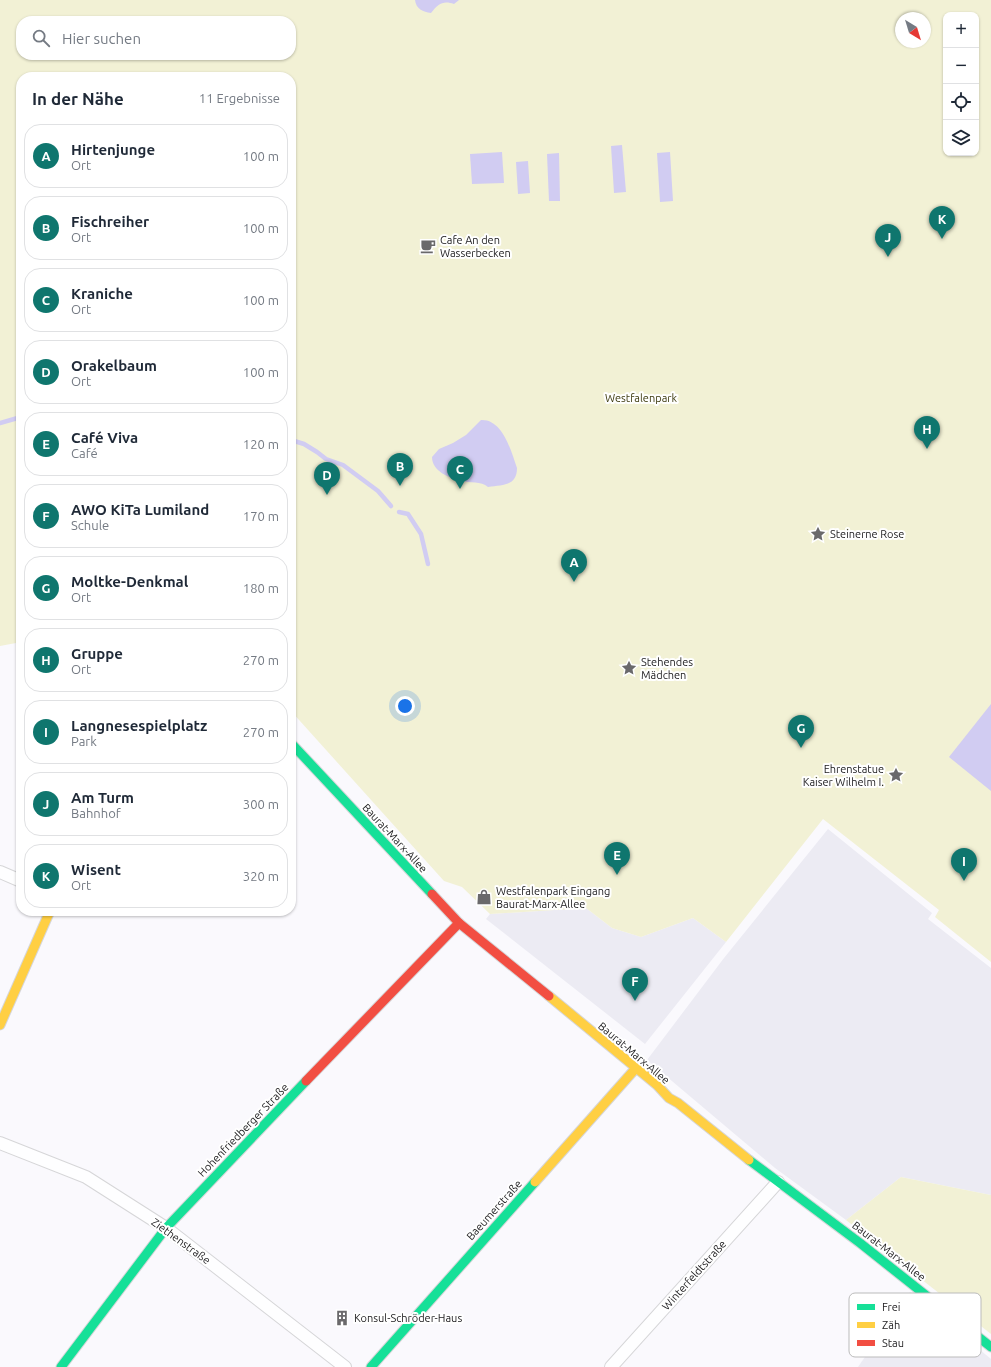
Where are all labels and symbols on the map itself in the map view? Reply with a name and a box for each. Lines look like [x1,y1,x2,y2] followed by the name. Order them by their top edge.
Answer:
[895,12,931,48] north arrow
[929,206,955,239] pin: K
[875,224,901,257] pin: J
[440,234,511,259] place label: Cafe An den Wasserbecken
[419,237,437,255] cafe icon: Cafe An den Wasserbecken
[605,392,677,404] park label: Westfalenpark
[914,416,940,449] pin: H
[387,453,413,486] pin: B
[447,456,473,489] pin: C
[314,462,340,495] pin: D
[809,525,827,543] place icon: Steinerne Rose
[830,528,904,540] place label: Steinerne Rose
[561,549,587,582] pin: A
[641,656,693,681] place label: Stehendes Mädchen
[620,659,638,677] place icon: Stehendes Mädchen
[395,696,415,716] your location
[788,715,814,748] pin: G
[803,763,884,788] place label: Ehrenstatue Kaiser Wilhelm I.
[887,766,905,784] place icon: Ehrenstatue Kaiser Wilhelm I.
[360,801,430,875] street label: Baurat-Marx-Allee
[604,842,630,875] pin: E
[951,848,977,881] pin: I
[496,885,610,910] place label: Westfalenpark Eingang Baurat-Marx-Allee
[475,888,493,906] shop icon: Westfalenpark Eingang Baurat-Marx-Allee
[622,968,648,1001] pin: F
[596,1020,672,1086] street label: Baurat-Marx-Allee
[195,1081,291,1179] street label: Hohenfriedberger Straße
[464,1178,524,1242] street label: Baeumerstraße
[149,1216,213,1266] street label: Ziethenstraße
[850,1219,928,1283] street label: Baurat-Marx-Allee
[660,1238,728,1312] street label: Winterfeldtstraße
[849,1293,981,1357] legend
[882,1301,901,1313] text: Frei
[333,1309,351,1327] building icon: Konsul-Schröder-Haus
[354,1312,462,1324] place label: Konsul-Schröder-Haus
[882,1319,900,1331] text: Zäh
[882,1337,904,1349] text: Stau

